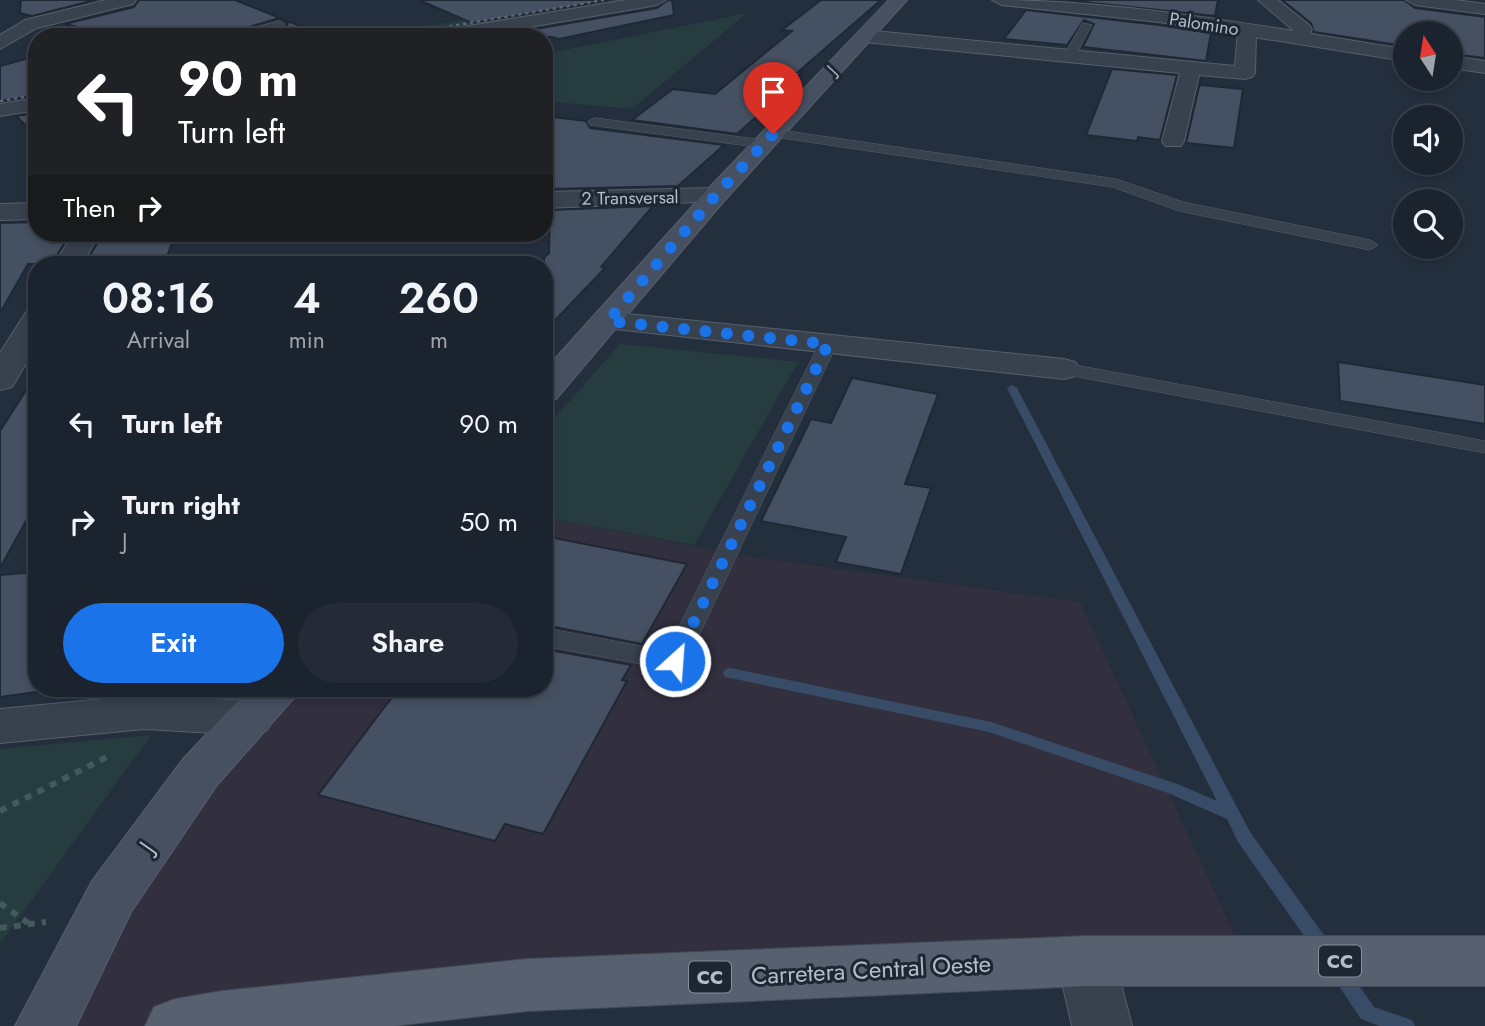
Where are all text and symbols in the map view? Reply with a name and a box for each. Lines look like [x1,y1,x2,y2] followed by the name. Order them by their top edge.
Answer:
[1167,6,1241,42] street label: Palomino
[1393,21,1463,91] north arrow
[1393,21,1463,259] map controls
[178,44,298,114] text: 90 m
[63,56,154,147] icon: left
[820,60,843,82] street label: J
[743,62,803,134] pin
[754,73,792,111] icon: arrive
[1393,105,1463,175] button: sound
[178,109,285,155] text: Turn left
[581,184,679,212] street label: 2 Transversal
[63,189,116,227] text: Then
[130,189,168,227] icon: right
[1393,189,1463,259] button: search
[102,268,215,329] text: 08:16
[293,268,321,329] text: 4
[399,268,479,329] text: 260
[127,323,190,357] text: Arrival
[289,323,325,357] text: min
[430,323,448,357] text: m
[63,405,101,443] icon: left
[122,405,222,443] text: Turn left
[459,405,518,443] text: 90 m
[122,486,240,524] text: Turn right
[63,503,101,541] icon: right
[460,503,518,541] text: 50 m
[122,524,128,558] text: J
[63,603,284,683] button: Exit
[298,603,518,683] button: Share
[638,624,712,698] position arrow
[129,834,163,862] street label: J
[1319,945,1361,976] road number: CC
[750,946,992,993] street label: Carretera Central Oeste
[689,962,731,993] road number: CC

